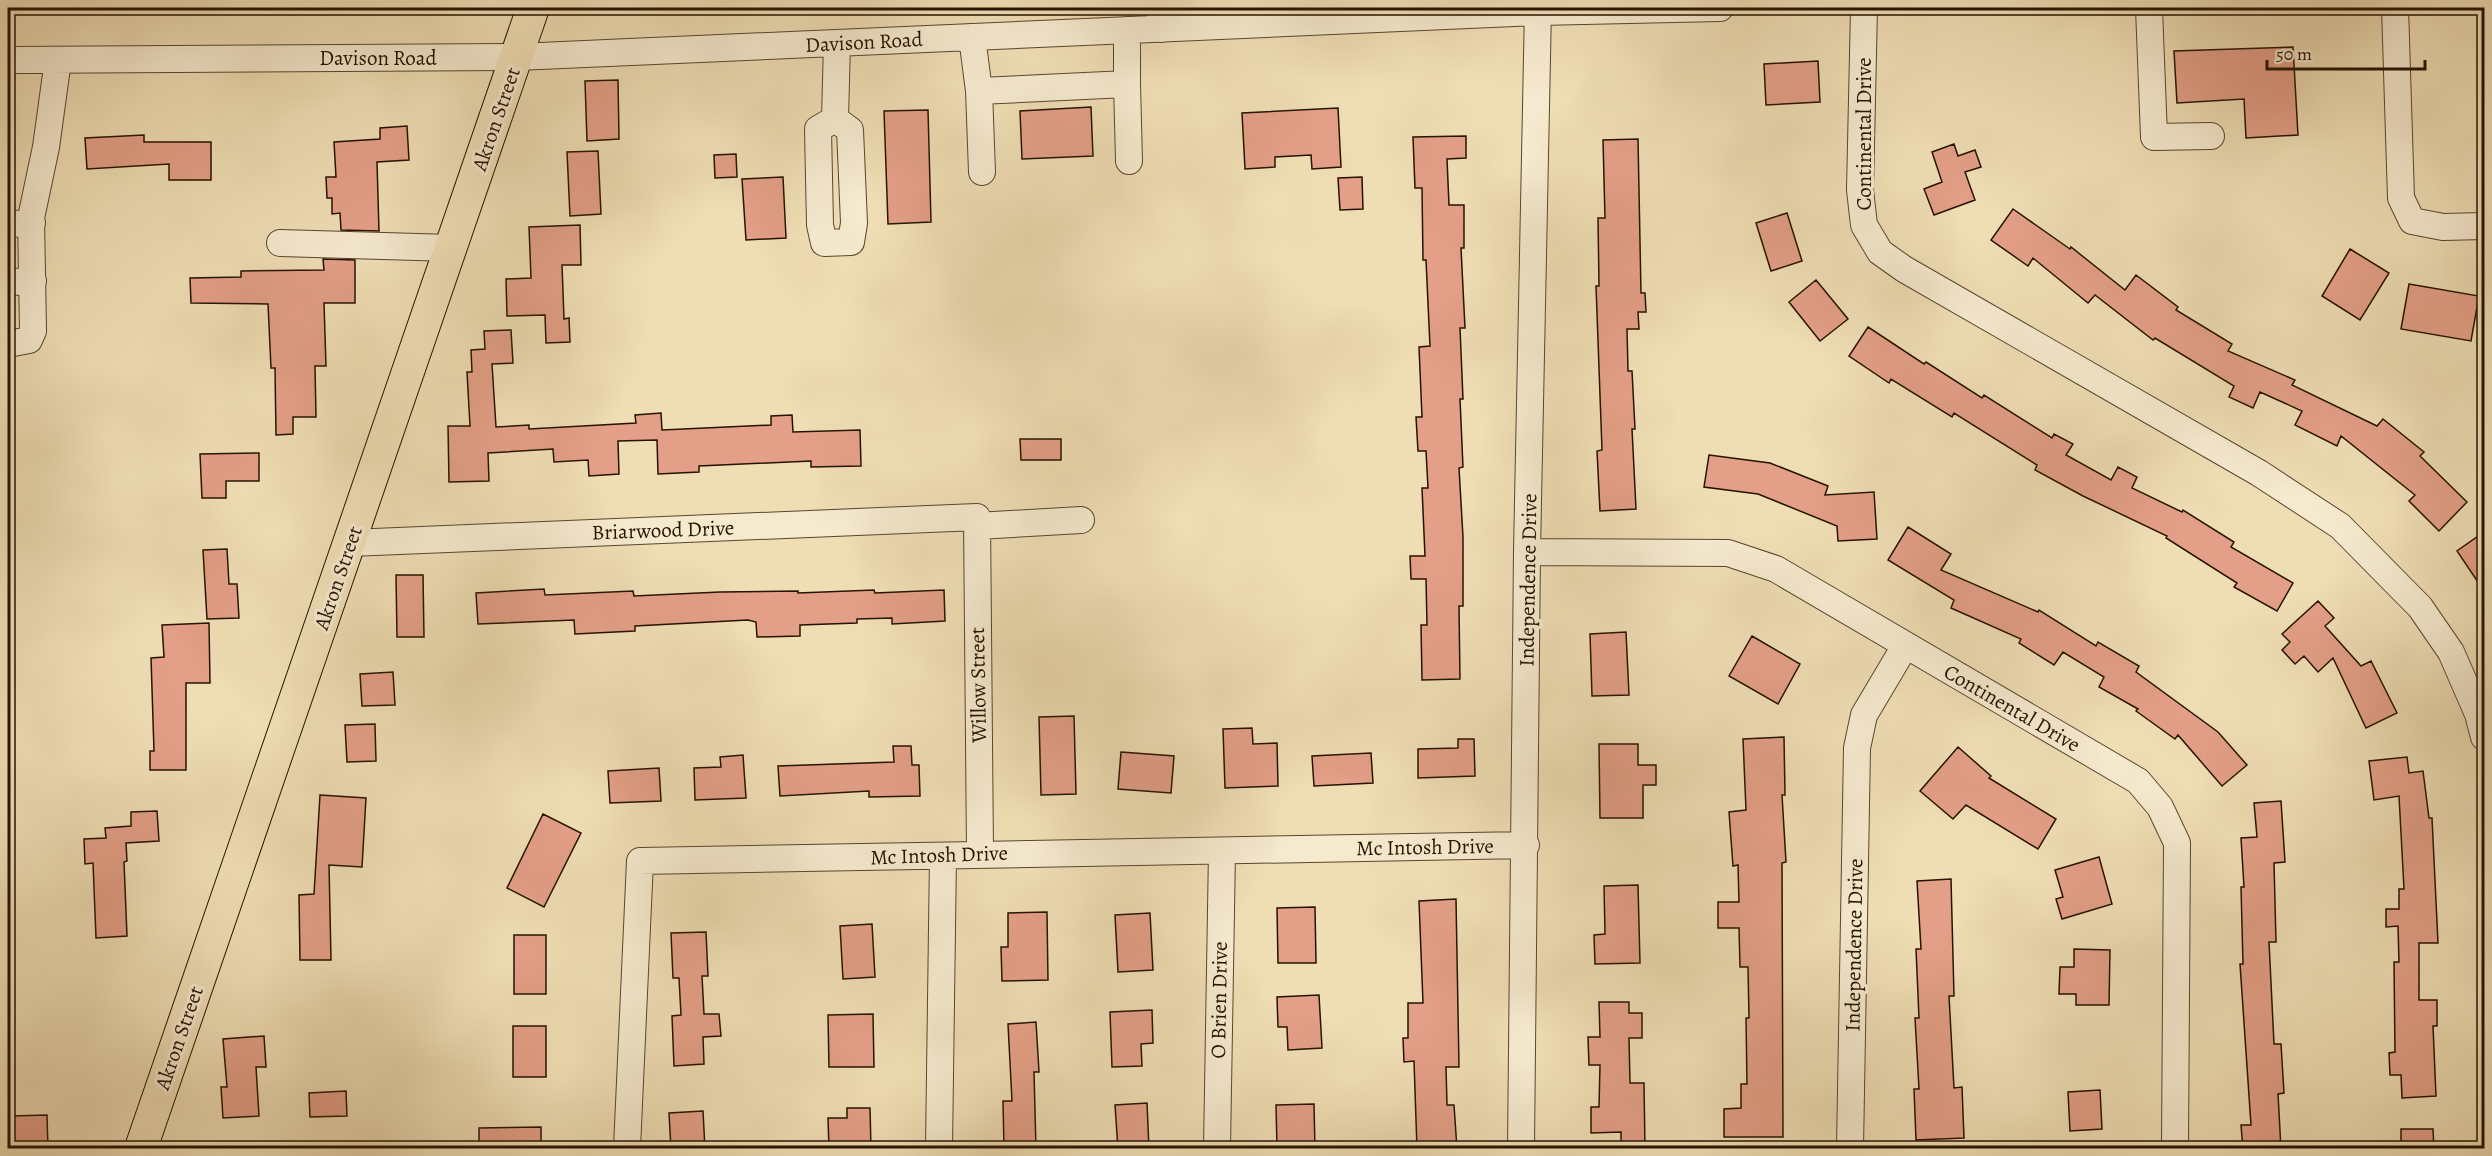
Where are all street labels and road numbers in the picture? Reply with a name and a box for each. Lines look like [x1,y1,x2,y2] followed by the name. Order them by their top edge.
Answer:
[804,25,924,59] street label: Davison Road
[319,44,438,72] street label: Davison Road
[1850,57,1878,211] street label: Continental Drive
[465,63,527,176] street label: Akron Street
[1512,493,1544,667] street label: Independence Drive
[591,514,735,546] street label: Briarwood Drive
[307,522,369,635] street label: Akron Street
[963,627,993,744] street label: Willow Street
[1939,658,2085,758] street label: Continental Drive
[1356,832,1494,862] street label: Mc Intosh Drive
[870,839,1008,871] street label: Mc Intosh Drive
[1838,858,1870,1032] street label: Independence Drive
[1204,941,1234,1059] street label: O Brien Drive
[148,982,210,1095] street label: Akron Street

